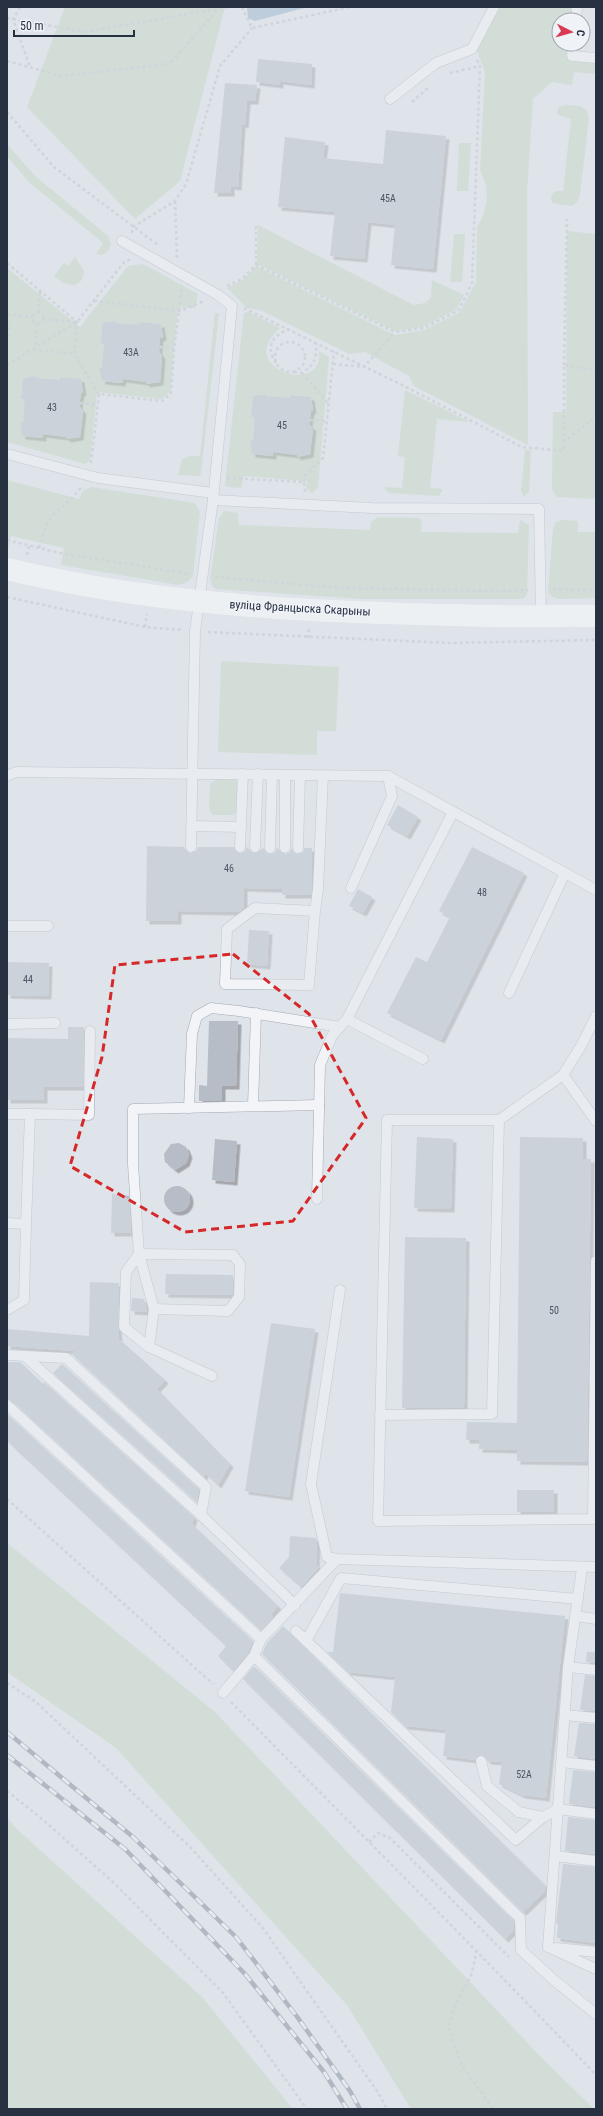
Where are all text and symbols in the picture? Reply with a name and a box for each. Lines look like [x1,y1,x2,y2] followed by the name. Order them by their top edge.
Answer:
[14,12,134,38] scale bar
[551,12,591,52] north arrow
[20,19,44,33] text: 50 m
[574,29,587,37] text: С
[380,193,396,204] house number: 45А
[123,347,139,358] house number: 43А
[47,402,57,413] house number: 43
[277,420,287,431] house number: 45
[229,597,371,619] street label: вуліца Францыска Скарыны
[224,863,234,874] house number: 46
[477,887,487,898] house number: 48
[23,974,33,985] house number: 44
[549,1305,559,1316] house number: 50
[516,1769,532,1780] house number: 52А

